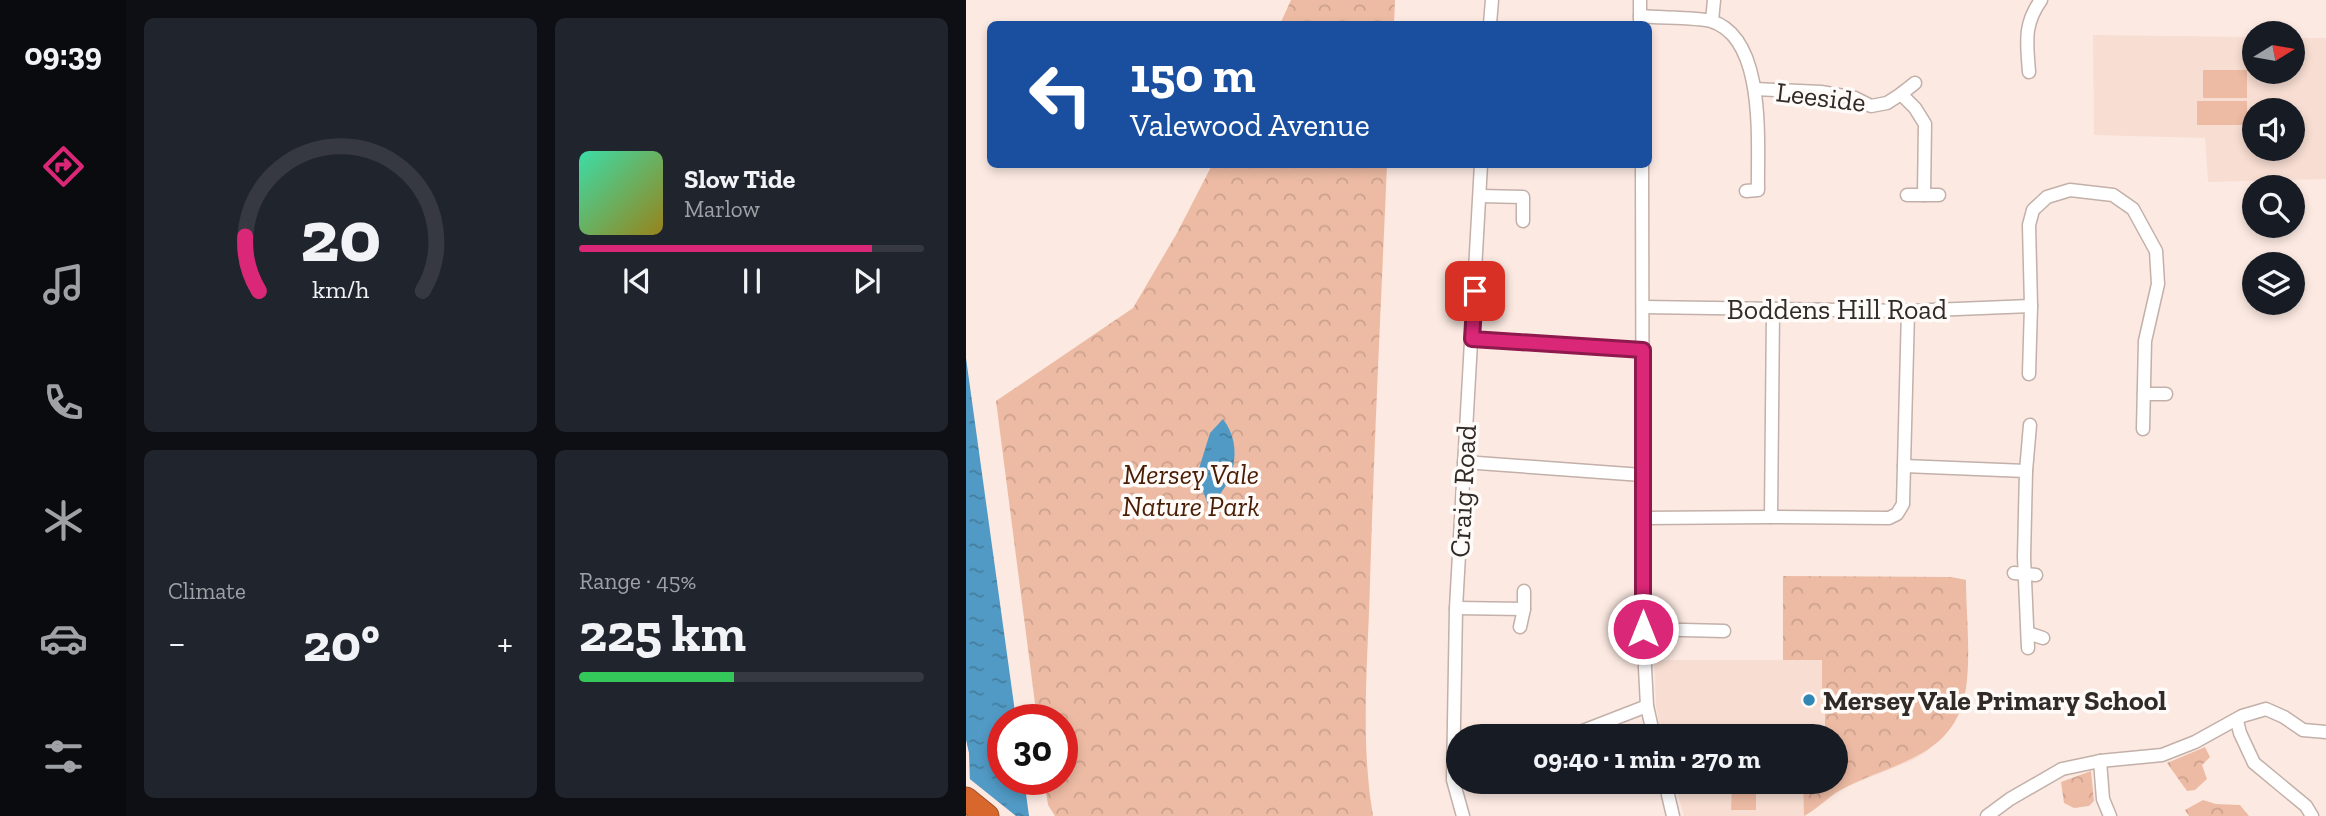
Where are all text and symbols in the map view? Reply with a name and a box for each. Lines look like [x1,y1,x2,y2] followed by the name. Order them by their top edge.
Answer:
[2242,21,2305,84] north arrow
[2242,21,2305,315] map controls
[24,35,102,73] text: 09:39
[1130,46,1256,105] text: 150 m
[1015,49,1106,140] icon: left
[1774,75,1868,119] street label: Leeside
[2242,98,2305,161] button: sound
[1130,106,1370,144] text: Valewood Avenue
[39,142,88,191] icon: directions
[684,163,795,195] text: Slow Tide
[2242,175,2305,238] button: search
[300,193,381,281] text: 20
[684,195,760,223] text: Marlow
[2242,252,2305,315] button: layers
[39,260,88,309] icon: music
[1445,261,1505,321] pin
[618,262,656,300] icon: previous
[733,262,771,300] icon: pause
[848,262,886,300] icon: next
[1456,272,1494,310] icon: arrive
[312,274,369,304] text: km/h
[1727,293,1947,326] street label: Boddens Hill Road
[39,378,88,427] icon: phone
[1443,424,1483,558] street label: Craig Road
[1122,458,1260,523] park label: Mersey Vale Nature Park
[39,496,88,545] icon: climate
[579,567,696,595] text: Range · 45%
[168,577,246,605] text: Climate
[1606,592,1680,666] position arrow
[579,602,746,664] text: 225 km
[303,612,380,674] text: 20°
[39,614,88,663] icon: car
[168,620,186,666] text: −
[497,620,513,666] text: +
[1823,684,2166,717] place label: Mersey Vale Primary School
[1801,692,1817,708] marker: Mersey Vale Primary School
[987,704,1078,795] speed limit sign: 30
[39,732,88,781] icon: filters
[1533,743,1761,775] text: 09:40 · 1 min · 270 m

